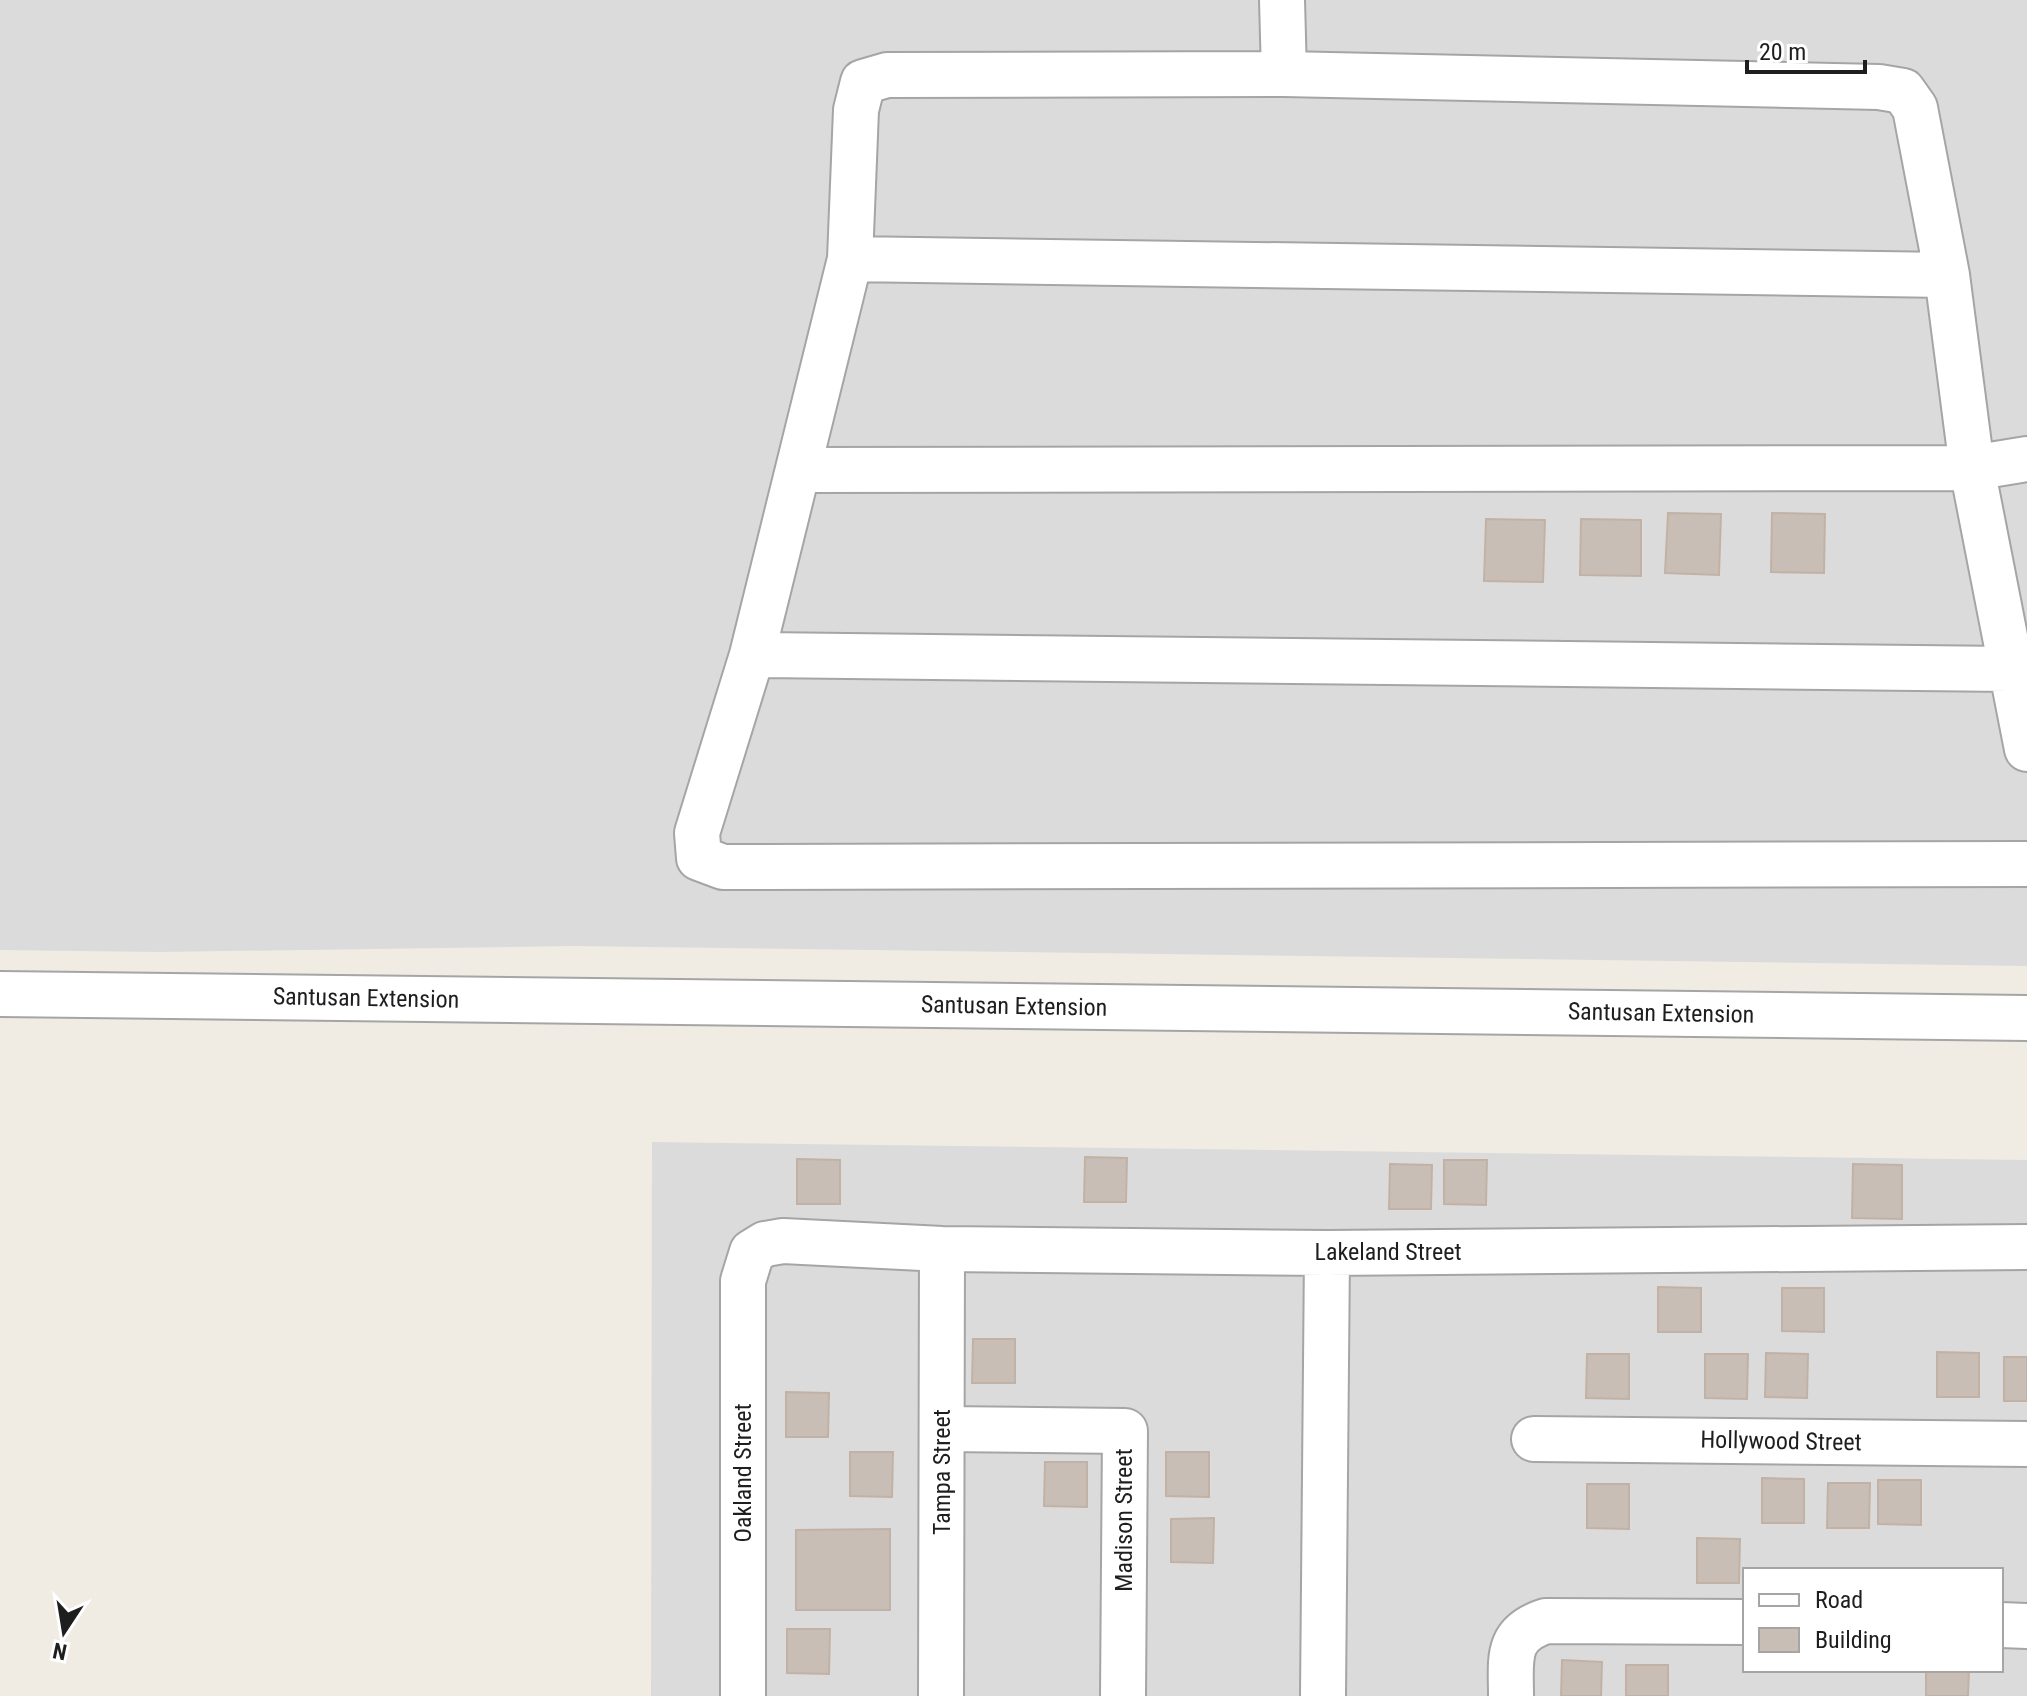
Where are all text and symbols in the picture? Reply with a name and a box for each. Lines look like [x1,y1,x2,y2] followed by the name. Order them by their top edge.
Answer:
[1747,24,1865,74] scale bar
[1759,38,1806,66] text: 20 m
[273,982,459,1014] street label: Santusan Extension
[921,990,1107,1022] street label: Santusan Extension
[1568,997,1754,1029] street label: Santusan Extension
[1314,1238,1462,1266] street label: Lakeland Street
[729,1403,757,1543] street label: Oakland Street
[928,1409,956,1535] street label: Tampa Street
[1700,1426,1862,1456] street label: Hollywood Street
[1110,1448,1138,1592] street label: Madison Street
[1743,1568,2003,1672] legend
[1815,1586,1863,1614] text: Road
[24,1592,104,1672] north arrow
[1815,1626,1892,1654] text: Building
[51,1637,69,1665] text: N

